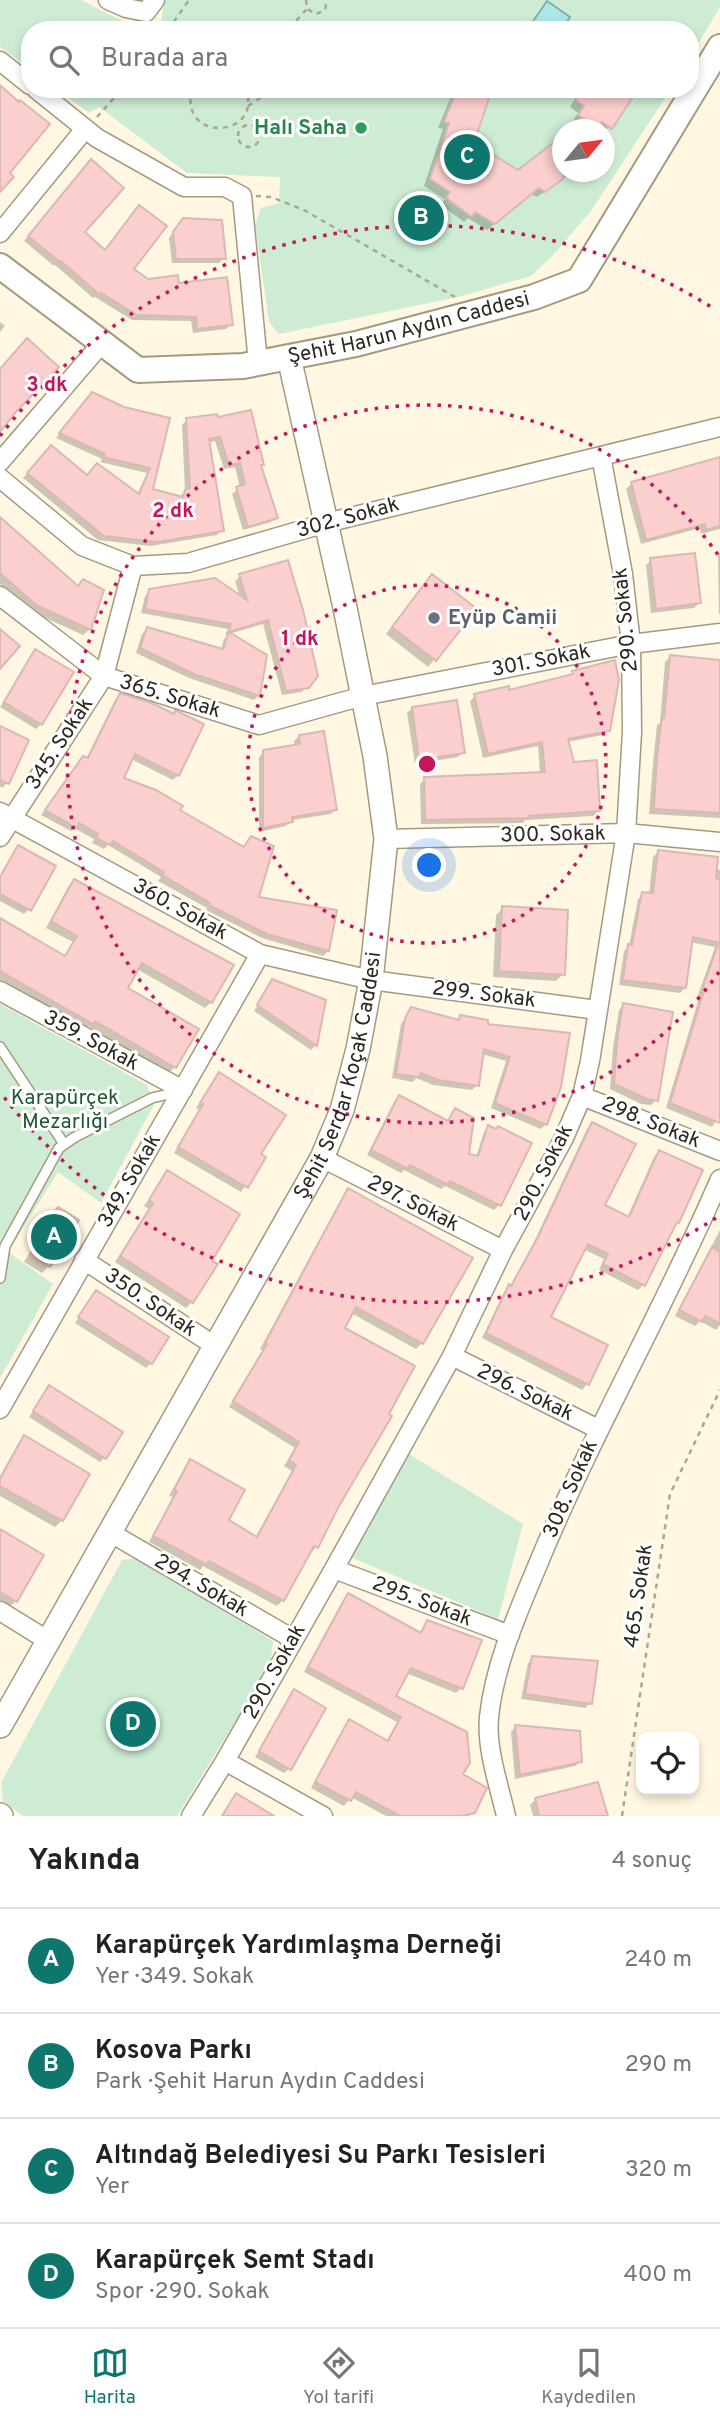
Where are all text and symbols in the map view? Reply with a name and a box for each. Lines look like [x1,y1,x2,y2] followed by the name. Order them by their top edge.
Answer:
[21,21,699,98] search box
[45,41,83,79] icon: search
[101,43,228,76] text: Burada ara
[254,115,347,142] place label: Halı Saha
[552,119,615,182] north arrow
[353,120,369,136] marker: Halı Saha
[444,131,490,183] pin: C
[398,192,444,244] pin: B
[286,285,533,370] street label: Şehit Harun Aydın Caddesi
[26,372,68,399] text: 3 dk
[294,491,402,545] street label: 302. Sokak
[152,498,194,525] text: 2 dk
[607,566,645,674] street label: 290. Sokak
[448,605,557,632] place label: Eyüp Camii
[426,610,442,626] marker: Eyüp Camii
[281,626,319,653] text: 1 dk
[489,638,593,684] street label: 301. Sokak
[116,669,224,725] street label: 365. Sokak
[20,693,100,795] street label: 345. Sokak
[415,752,439,776] centre of rings
[500,821,606,849] street label: 300. Sokak
[412,848,446,882] your location
[128,873,232,947] street label: 360. Sokak
[288,950,387,1204] street label: Şehit Serdar Koçak Caddesi
[431,975,537,1015] street label: 299. Sokak
[39,1005,143,1077] street label: 359. Sokak
[11,1085,119,1136] park label: Karapürçek Mezarlığı
[597,1091,705,1155] street label: 298. Sokak
[508,1120,580,1226] street label: 290. Sokak
[92,1129,168,1233] street label: 349. Sokak
[362,1169,464,1239] street label: 297. Sokak
[31,1211,77,1263] pin: A
[99,1262,201,1344] street label: 350. Sokak
[472,1358,578,1428] street label: 296. Sokak
[537,1436,605,1542] street label: 308. Sokak
[618,1542,660,1650] street label: 465. Sokak
[149,1548,253,1624] street label: 294. Sokak
[368,1571,476,1633] street label: 295. Sokak
[238,1619,312,1725] street label: 290. Sokak
[110,1698,156,1750] pin: D
[636,1732,699,1795] map controls
[636,1732,699,1795] button: locate
[28,1843,140,1880] text: Yakında
[612,1847,692,1876] text: 4 sonuç
[95,1930,502,1963] text: Karapürçek Yardımlaşma Derneği
[43,1946,59,1975] text: A
[624,1946,692,1975] text: 240 m
[95,1963,254,1992] text: Yer · 349. Sokak
[95,2035,252,2068] text: Kosova Parkı
[43,2051,59,2080] text: B
[625,2051,692,2080] text: 290 m
[95,2068,425,2097] text: Park · Şehit Harun Aydın Caddesi
[95,2140,546,2173] text: Altındağ Belediyesi Su Parkı Tesisleri
[44,2156,58,2185] text: C
[625,2156,692,2185] text: 320 m
[95,2173,129,2202] text: Yer
[95,2245,375,2278] text: Karapürçek Semt Stadı
[43,2261,59,2290] text: D
[623,2261,692,2290] text: 400 m
[95,2278,270,2307] text: Spor · 290. Sokak
[84,2344,136,2410] tab: Harita
[303,2344,374,2410] tab: Yol tarifi
[541,2344,636,2410] tab: Kaydedilen

